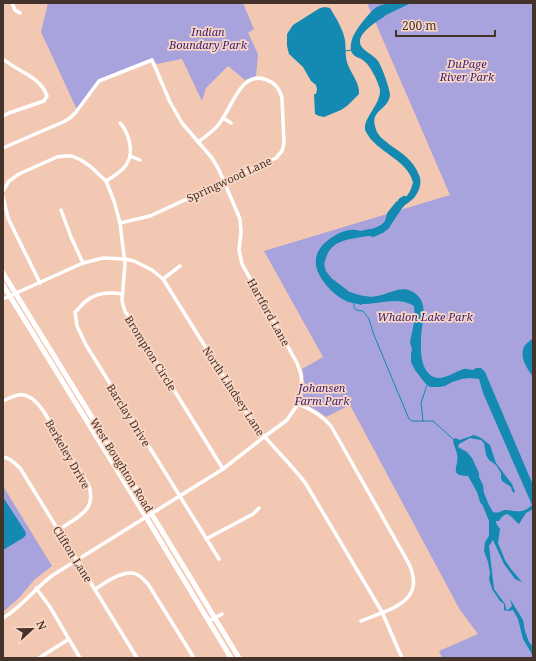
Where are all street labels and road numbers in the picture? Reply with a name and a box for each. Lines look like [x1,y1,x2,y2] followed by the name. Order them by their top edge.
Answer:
[184,153,274,205] street label: Springwood Lane
[244,275,294,349] street label: Hartford Lane
[122,312,180,394] street label: Brompton Circle
[199,343,269,439] street label: North Lindsey Lane
[104,381,154,449] street label: Barclay Drive
[87,415,157,515] street label: West Boughton Road
[42,417,94,491] street label: Berkeley Drive
[50,523,96,585] street label: Clifton Lane

